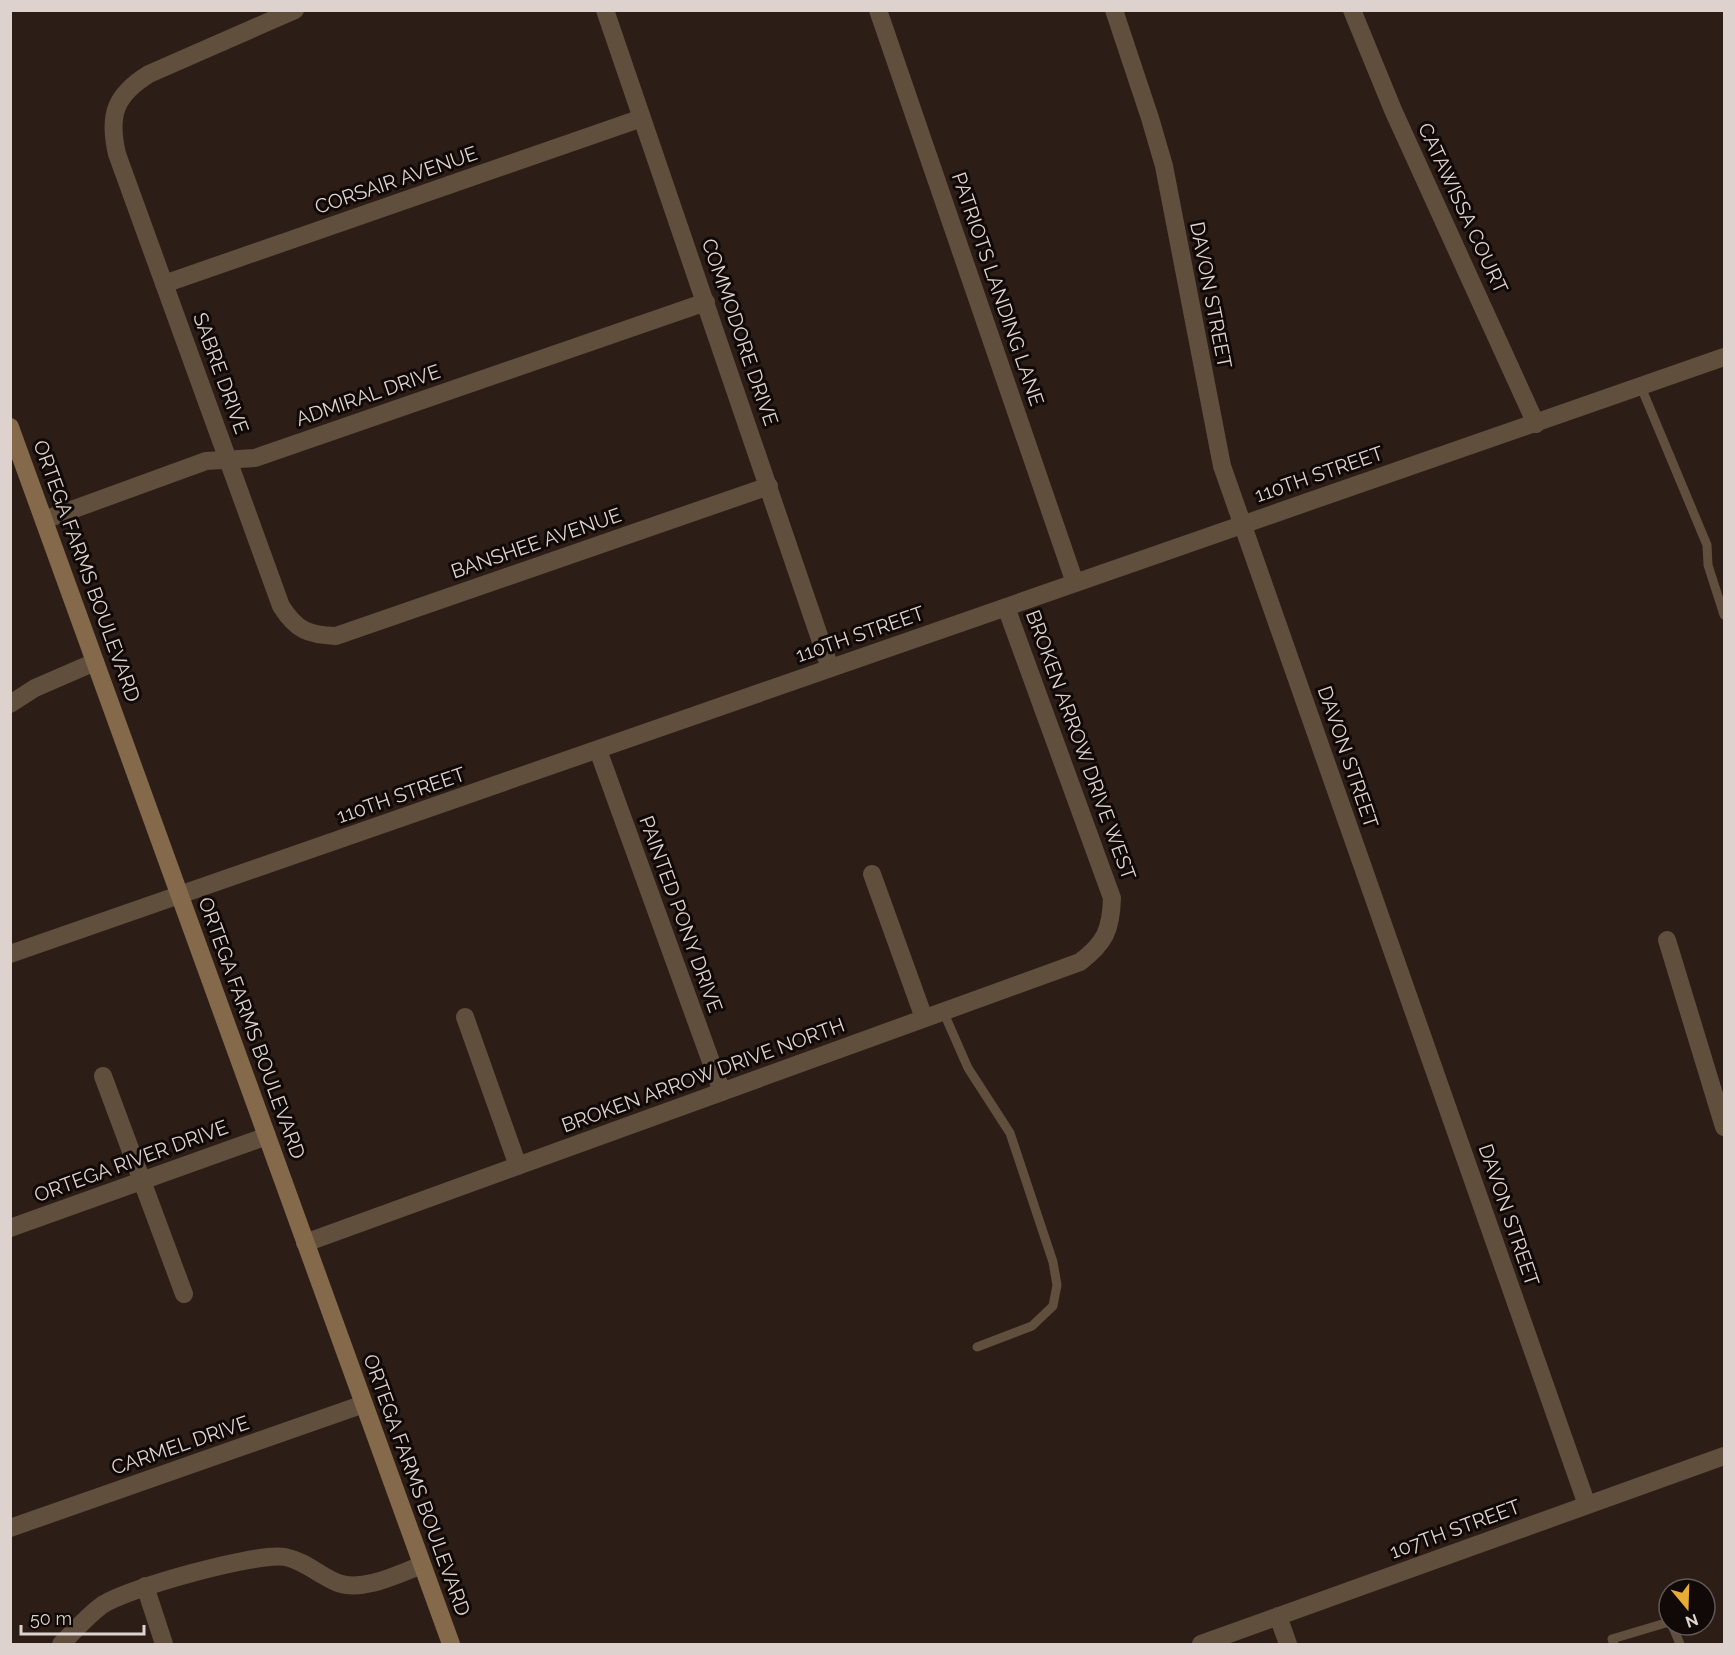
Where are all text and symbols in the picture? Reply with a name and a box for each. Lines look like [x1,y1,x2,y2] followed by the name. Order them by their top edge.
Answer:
[1413,119,1513,297] street label: CATAWISSA COURT
[312,141,480,219] street label: CORSAIR AVENUE
[947,169,1049,409] street label: PATRIOTS LANDING LANE
[1185,220,1237,370] street label: DAVON STREET
[697,235,783,429] street label: COMMODORE DRIVE
[188,309,254,437] street label: SABRE DRIVE
[293,359,443,431] street label: ADMIRAL DRIVE
[28,437,146,705] street label: ORTEGA FARMS BOULEVARD
[1252,441,1386,507] street label: 110TH STREET
[448,503,624,583] street label: BANSHEE AVENUE
[793,601,927,667] street label: 110TH STREET
[1021,607,1141,883] street label: BROKEN ARROW DRIVE WEST
[1312,683,1384,831] street label: DAVON STREET
[334,762,468,828] street label: 110TH STREET
[634,812,728,1016] street label: PAINTED PONY DRIVE
[193,894,311,1162] street label: ORTEGA FARMS BOULEVARD
[558,1013,848,1137] street label: BROKEN ARROW DRIVE NORTH
[31,1115,231,1207] street label: ORTEGA RIVER DRIVE
[1473,1141,1545,1289] street label: DAVON STREET
[358,1351,476,1619] street label: ORTEGA FARMS BOULEVARD
[108,1410,252,1480] street label: CARMEL DRIVE
[1386,1494,1524,1564] street label: 107TH STREET
[1657,1577,1717,1637] north arrow
[21,1598,144,1636] scale bar
[30,1608,72,1629] text: 50 m
[1683,1610,1701,1632] text: N

